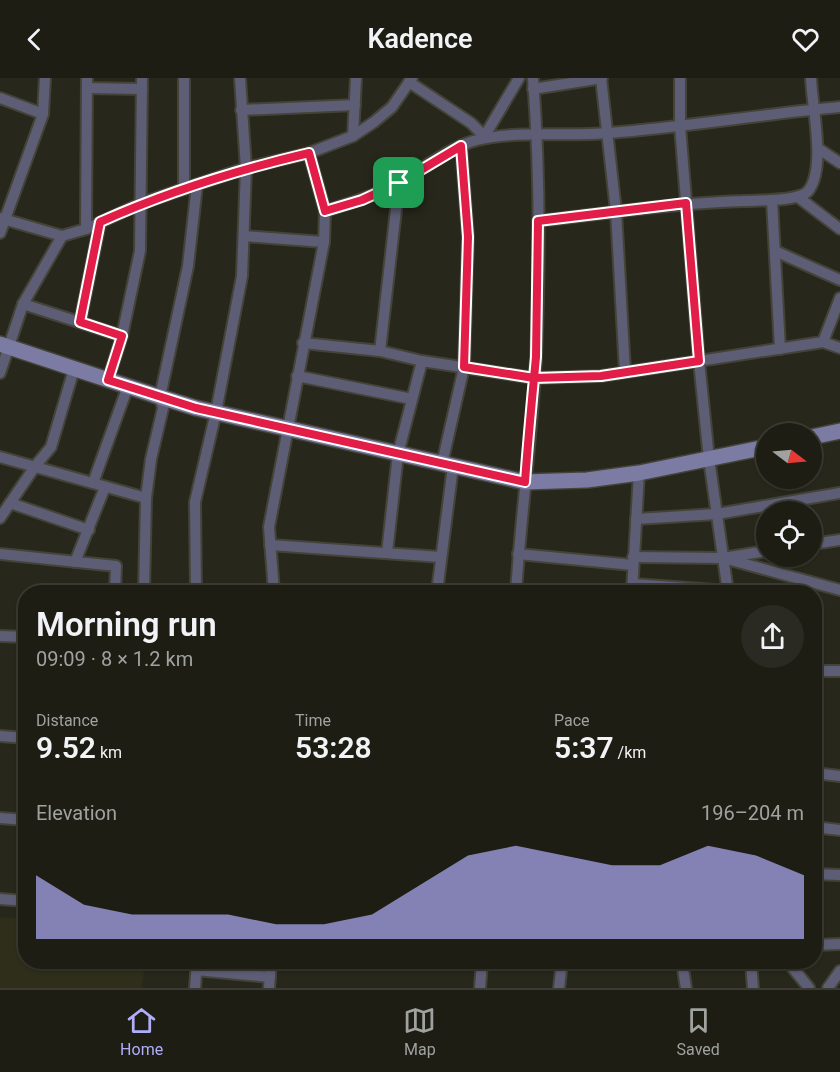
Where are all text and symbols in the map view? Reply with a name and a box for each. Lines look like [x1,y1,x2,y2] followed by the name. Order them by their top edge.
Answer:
[18,23,51,56] icon: back
[367,23,473,55] text: Kadence
[789,23,822,56] icon: heart
[373,157,424,208] pin
[382,166,415,199] icon: arrive
[756,423,822,489] north arrow
[756,423,822,567] map controls
[756,501,822,567] button: locate
[36,605,217,644] text: Morning run
[741,605,804,668] button: share
[36,647,193,671] text: 09:09 · 8 × 1.2 km
[36,711,98,730] text: Distance
[295,711,331,730] text: Time
[554,711,590,730] text: Pace
[36,730,96,765] text: 9.52
[295,730,372,765] text: 53:28
[554,730,614,765] text: 5:37
[96,743,122,762] text: km
[614,743,646,762] text: /km
[36,801,117,825] text: Elevation
[701,801,804,825] text: 196–204 m
[120,1004,163,1059] tab: Home
[403,1004,436,1059] tab: Map
[677,1004,720,1059] tab: Saved

